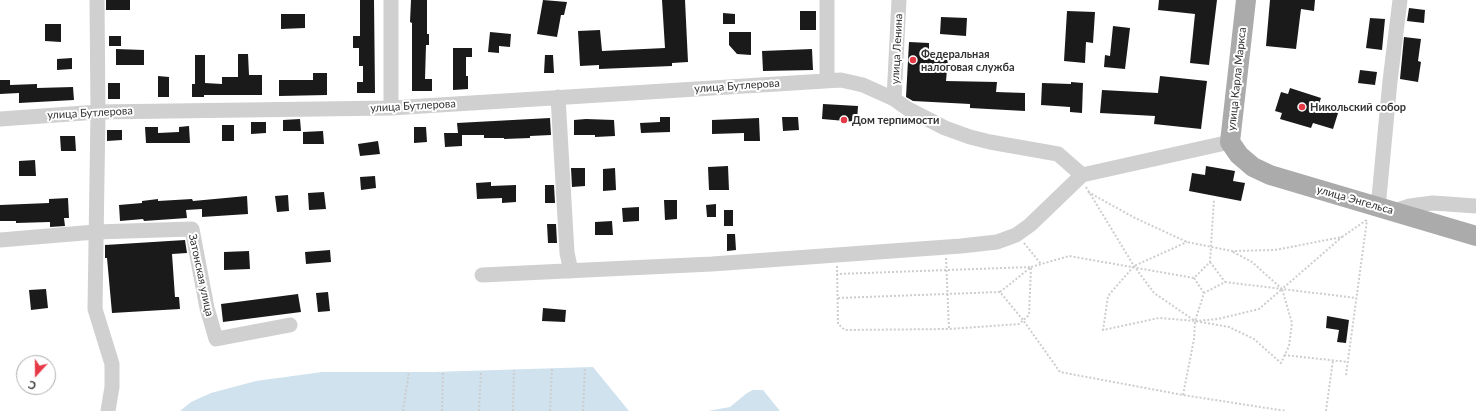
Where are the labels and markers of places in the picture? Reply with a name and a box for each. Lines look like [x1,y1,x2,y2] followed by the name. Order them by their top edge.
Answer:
[921,47,1015,73] place label: Федеральная налоговая служба
[908,55,918,65] marker: Федеральная налоговая служба
[1310,100,1406,114] place label: Никольский собор
[1297,102,1307,112] marker: Никольский собор
[852,113,939,127] place label: Дом терпимости
[839,115,849,125] marker: Дом терпимости

